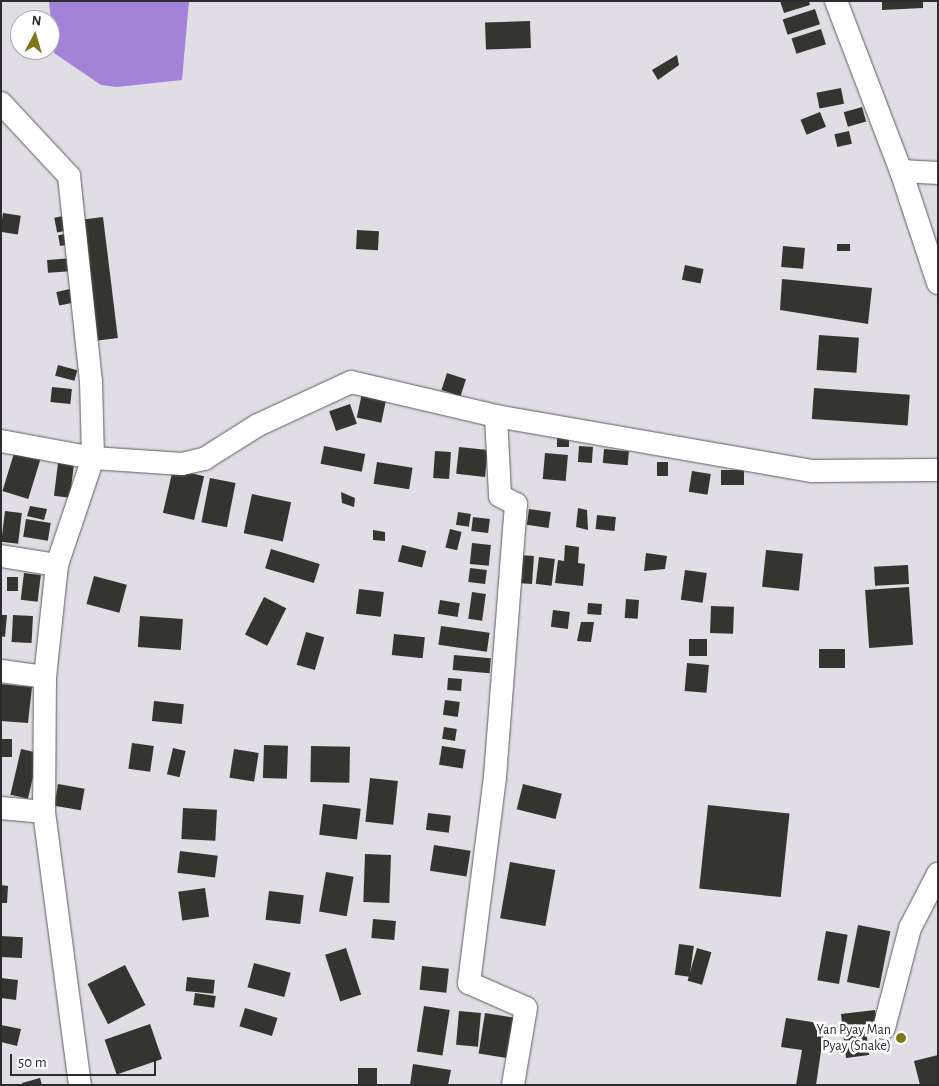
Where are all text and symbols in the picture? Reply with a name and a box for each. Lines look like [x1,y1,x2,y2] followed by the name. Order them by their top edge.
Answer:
[10,10,60,60] north arrow
[31,14,42,29] text: N
[817,1022,891,1054] place label: Yan Pyay Man Pyay (Snake)
[895,1032,907,1044] marker: Yan Pyay Man Pyay (Snake)
[12,1044,159,1076] scale bar
[18,1055,47,1070] text: 50 m

